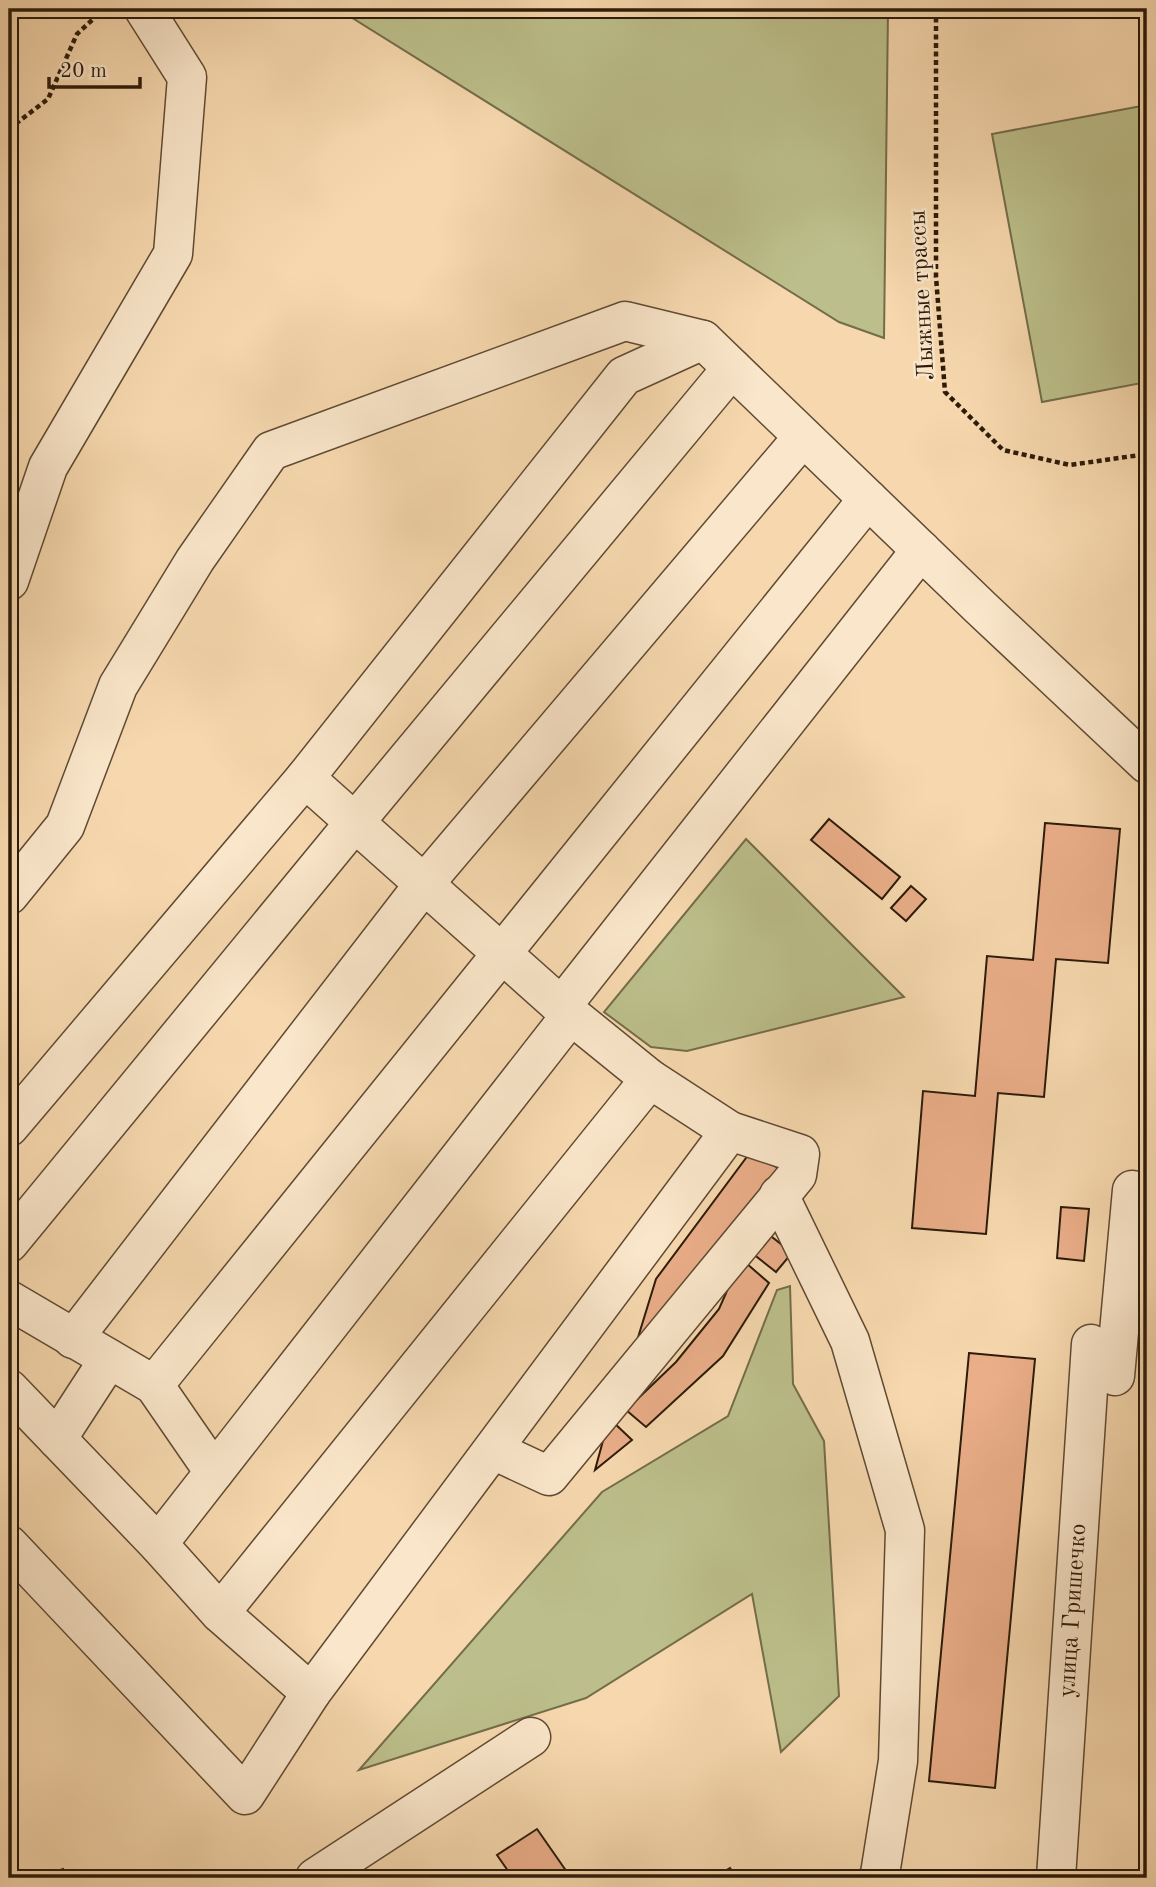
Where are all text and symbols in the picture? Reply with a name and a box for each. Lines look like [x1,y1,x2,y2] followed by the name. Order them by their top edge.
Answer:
[49,46,140,90] scale bar
[60,61,107,82] text: 20 m
[907,209,939,381] street label: Лыжные трассы
[1056,1523,1091,1698] street label: улица Гришечко

